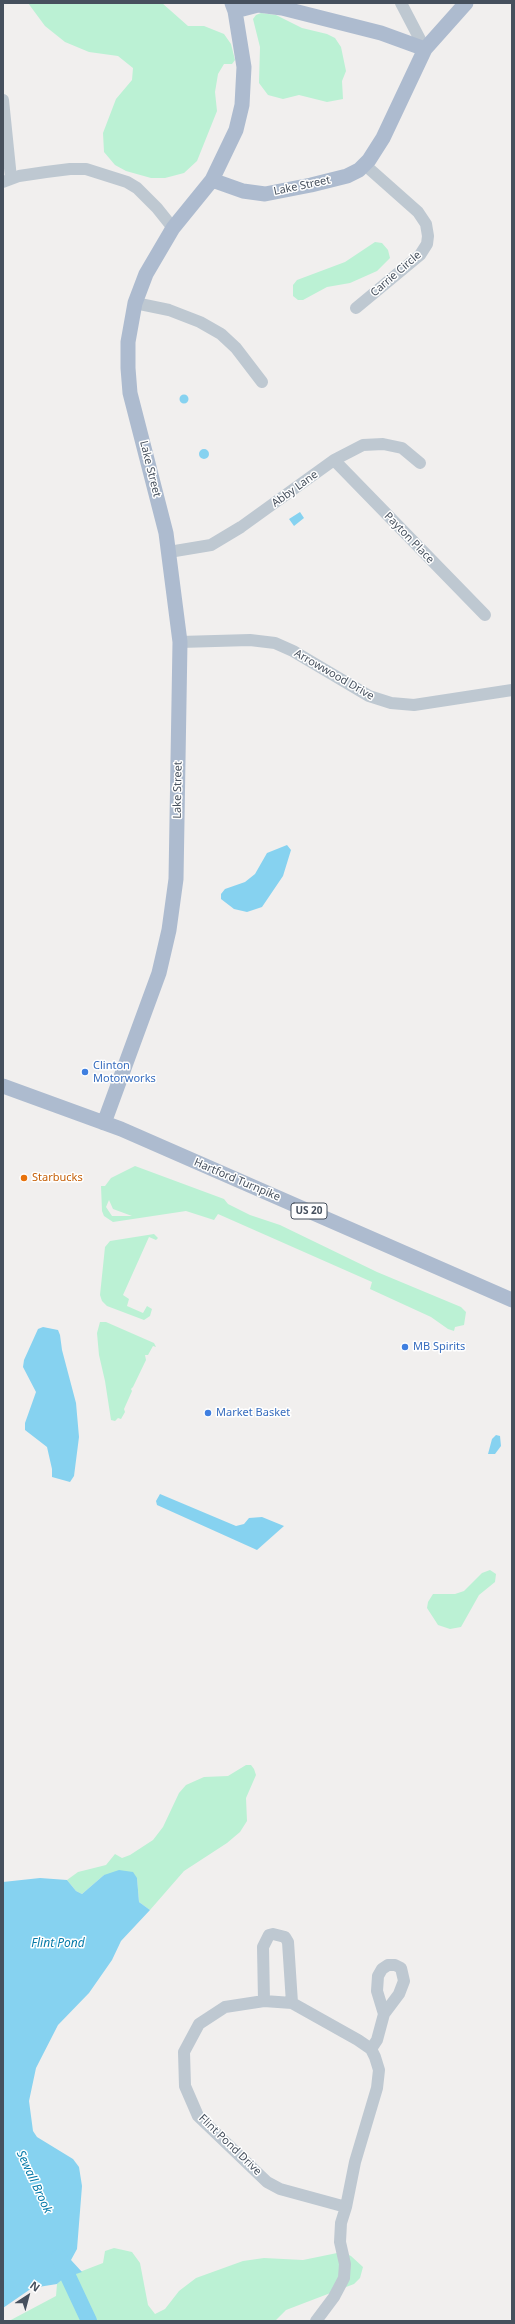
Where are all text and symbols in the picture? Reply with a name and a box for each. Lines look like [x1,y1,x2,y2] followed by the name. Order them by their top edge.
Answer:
[272,174,332,198] street label: Lake Street
[368,249,424,299] street label: Carrie Circle
[137,439,163,499] street label: Lake Street
[269,468,321,510] street label: Abby Lane
[381,510,437,566] street label: Payton Place
[292,647,376,703] street label: Arrowwood Drive
[171,761,185,819] street label: Lake Street
[93,1059,156,1085] place label: Clinton Motorworks
[80,1067,90,1077] marker: Clinton Motorworks
[192,1156,282,1204] street label: Hartford Turnpike
[32,1171,83,1185] place label: Starbucks
[19,1173,29,1183] marker: Starbucks
[291,1203,327,1219] road number: US 20
[413,1340,465,1354] place label: MB Spirits
[400,1342,410,1352] marker: MB Spirits
[216,1406,290,1420] place label: Market Basket
[203,1408,213,1418] marker: Market Basket
[31,1937,85,1951] water label: Flint Pond
[196,2112,264,2178] street label: Flint Pond Drive
[13,2148,55,2216] water label: Sewall Brook
[8,2276,48,2316] north arrow
[27,2277,43,2295] text: N

